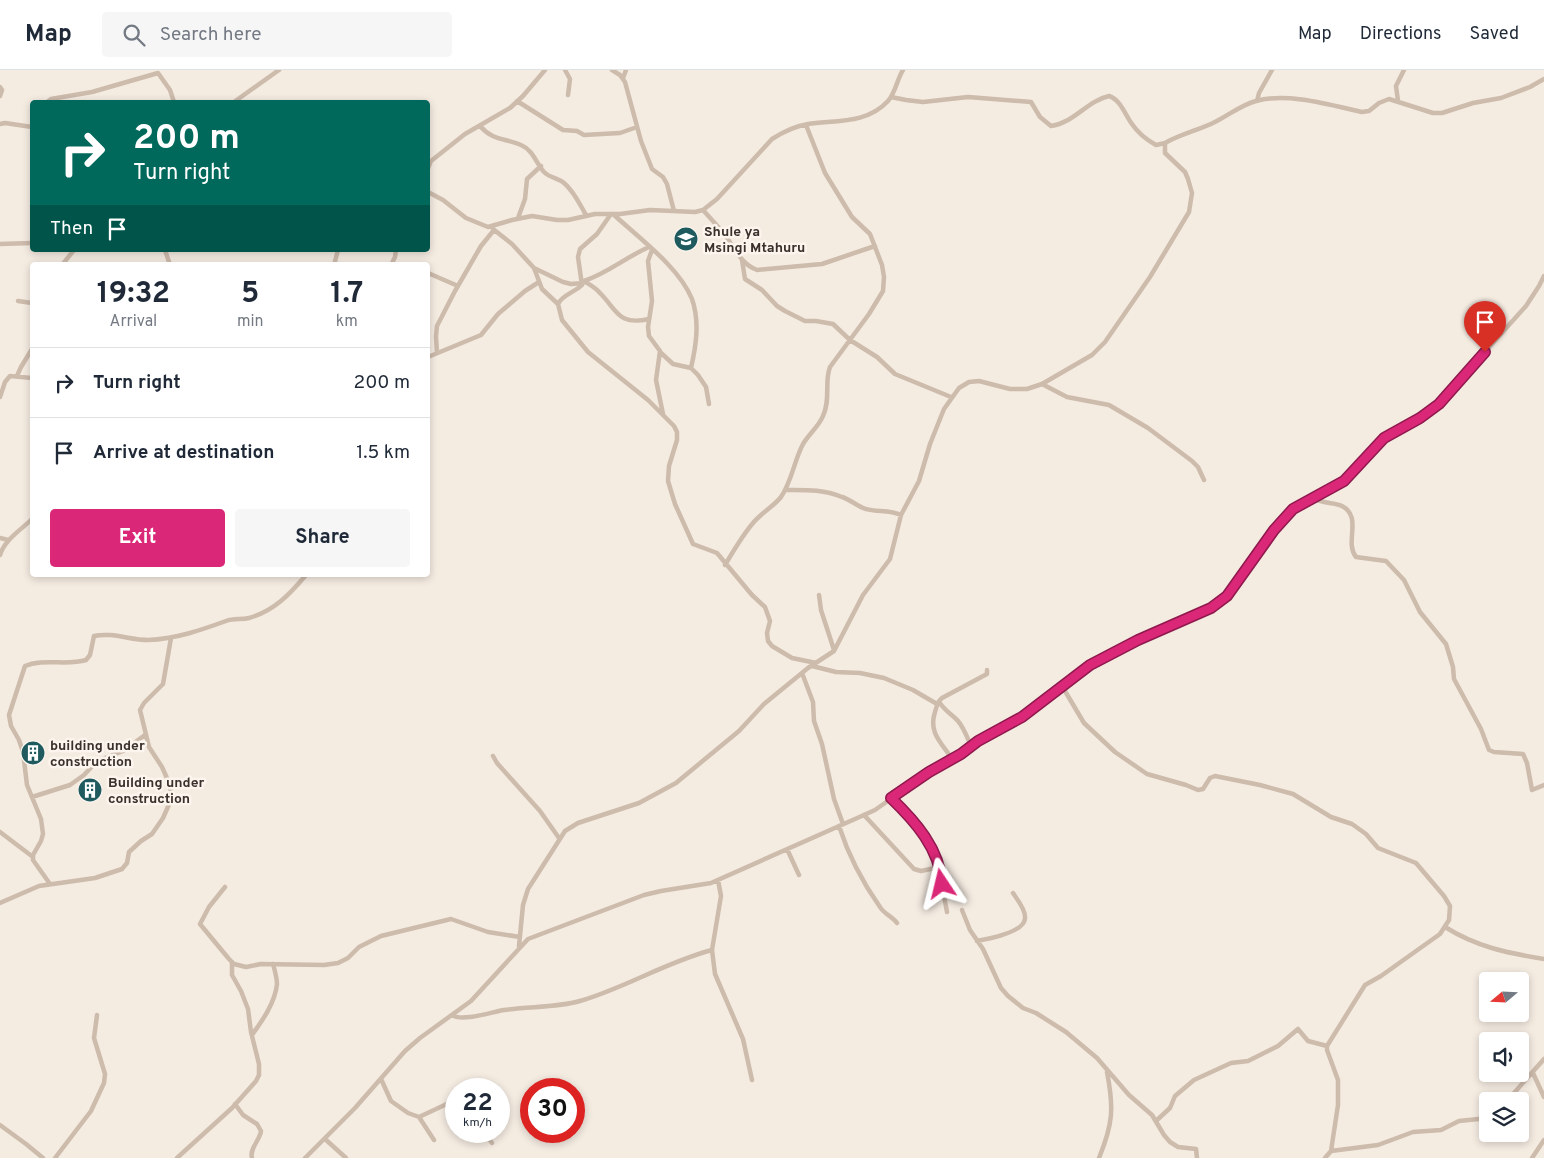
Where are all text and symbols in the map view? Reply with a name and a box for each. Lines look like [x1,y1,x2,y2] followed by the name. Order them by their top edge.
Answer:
[102,12,452,57] search box
[25,20,72,50] text: Map
[120,21,148,49] icon: search
[160,23,261,47] text: Search here
[1298,23,1332,46] text: Map
[1360,23,1442,46] text: Directions
[1470,23,1519,46] text: Saved
[133,117,240,161] text: 200 m
[50,120,115,185] icon: right
[133,160,230,187] text: Turn right
[103,215,131,243] icon: arrive
[50,217,93,241] text: Then
[704,224,805,257] place label: Shule ya Msingi Mtahuru
[673,226,699,252] school or university icon: Shule ya Msingi Mtahuru
[97,276,170,313] text: 19:32
[241,276,259,313] text: 5
[330,276,363,313] text: 1.7
[1464,301,1506,352] pin
[1471,308,1499,336] icon: arrive
[110,312,157,332] text: Arrival
[237,312,264,332] text: min
[336,312,358,332] text: km
[50,369,78,397] icon: right
[93,371,181,395] text: Turn right
[354,371,410,395] text: 200 m
[50,439,78,467] icon: arrive
[93,441,274,465] text: Arrive at destination
[356,441,410,465] text: 1.5 km
[50,509,225,567] button: Exit
[235,509,410,567] button: Share
[50,738,145,771] place label: building under construction
[20,740,46,766] building icon: building under construction
[108,775,205,808] place label: Building under construction
[77,777,103,803] building icon: Building under construction
[915,857,967,909] position arrow
[1479,972,1529,1022] north arrow
[1479,972,1529,1142] map controls
[1479,1032,1529,1082] button: sound
[520,1078,585,1143] speed limit sign: 30
[462,1088,493,1120] text: 22
[1479,1092,1529,1142] button: layers
[463,1115,492,1131] text: km/h

